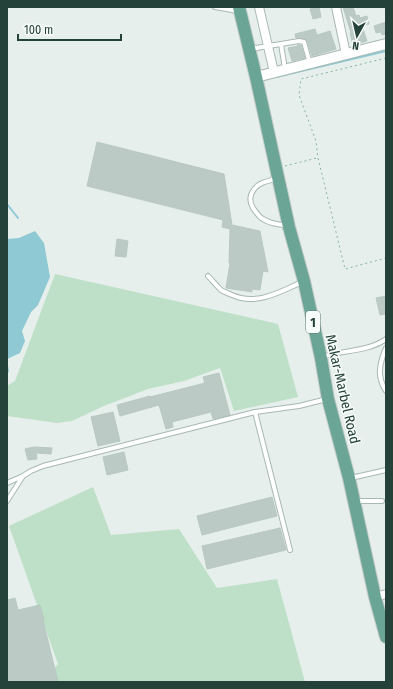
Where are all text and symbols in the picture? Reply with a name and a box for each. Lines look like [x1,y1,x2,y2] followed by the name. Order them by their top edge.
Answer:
[18,16,121,42] scale bar
[337,16,377,56] north arrow
[24,23,53,37] text: 100 m
[352,39,360,52] text: N
[306,311,320,333] road number: 1
[322,333,363,445] street label: Makar-Marbel Road

